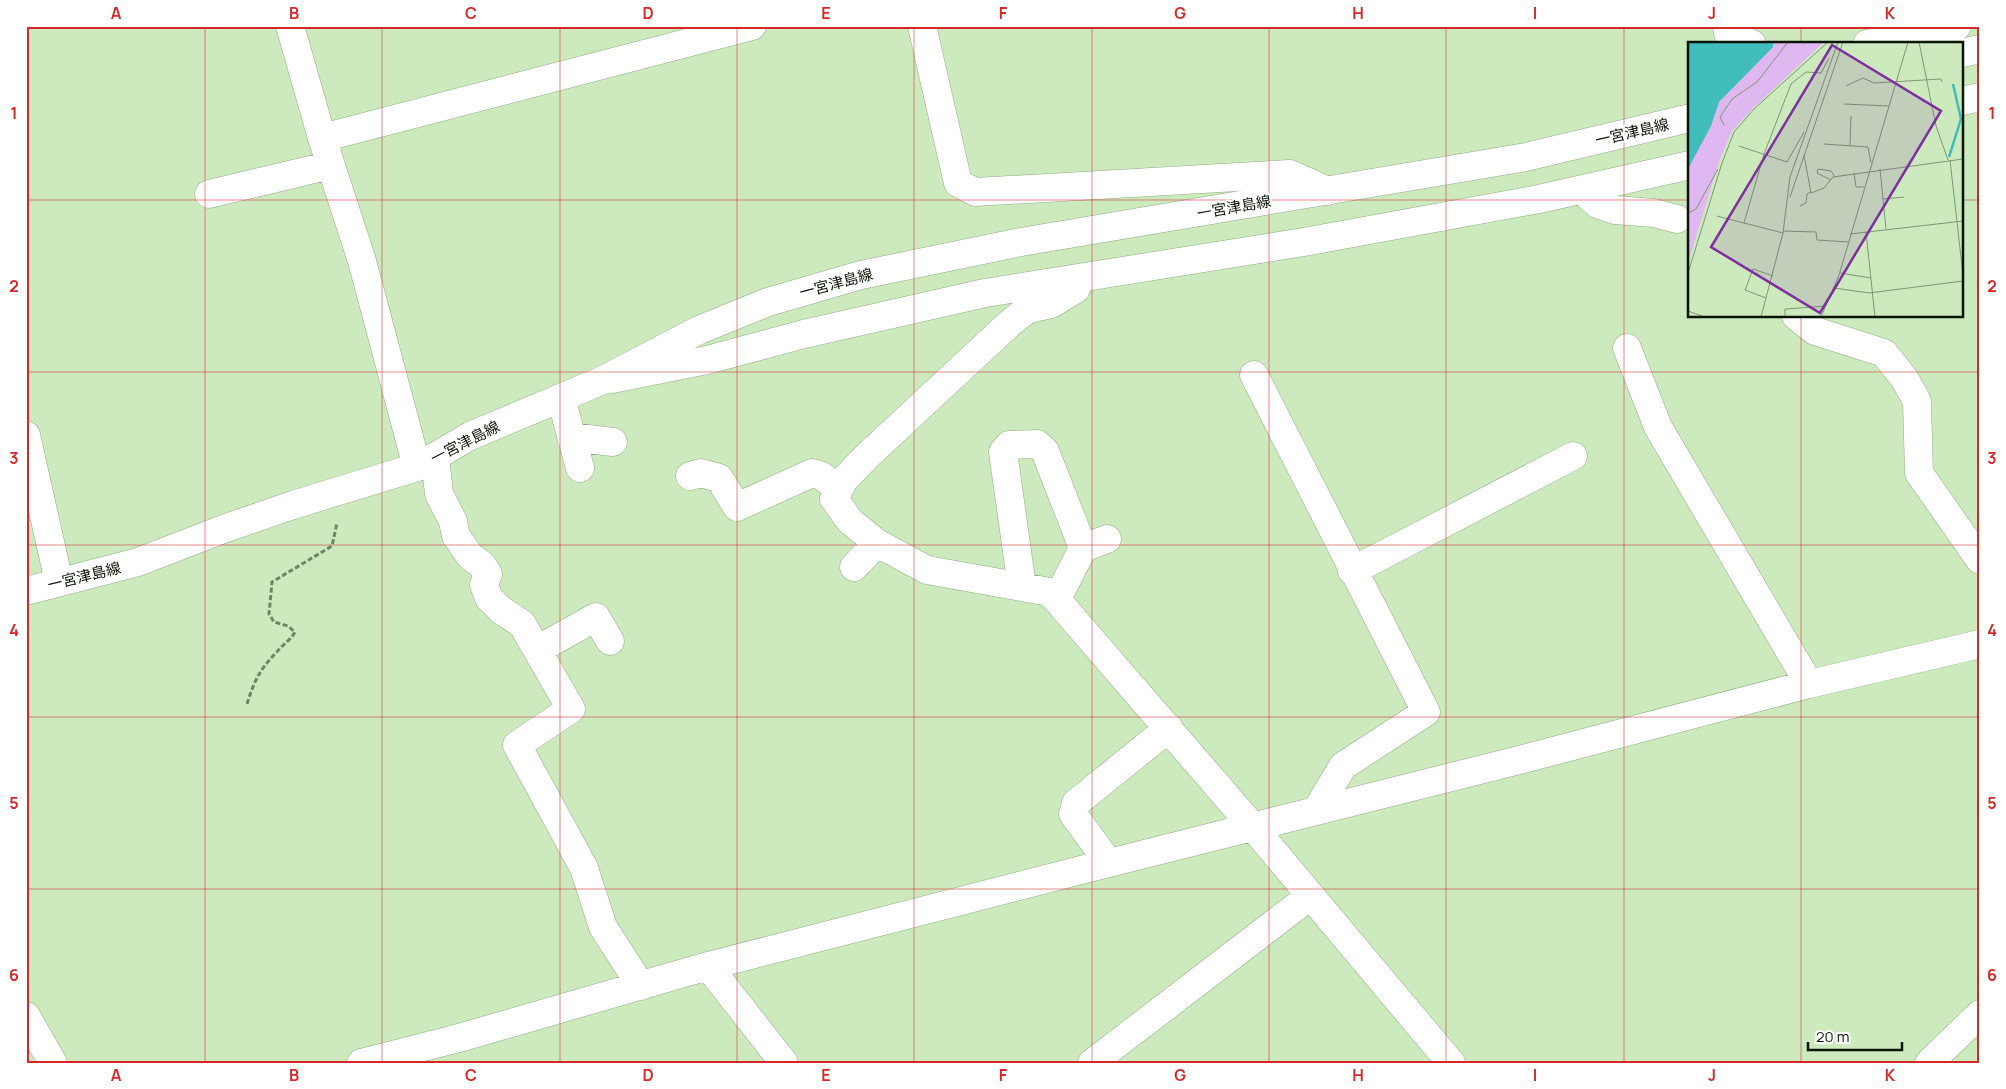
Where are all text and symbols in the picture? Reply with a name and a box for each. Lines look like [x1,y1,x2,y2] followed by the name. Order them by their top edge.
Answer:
[111,2,122,24] text: A
[289,2,299,24] text: B
[465,2,477,24] text: C
[642,2,654,24] text: D
[821,2,831,24] text: E
[999,2,1008,24] text: F
[1174,2,1186,24] text: G
[1352,2,1364,24] text: H
[1533,2,1537,24] text: I
[1708,2,1716,24] text: J
[1885,2,1896,24] text: K
[1688,42,1964,318] inset map
[10,102,18,124] text: 1
[1988,102,1996,124] text: 1
[1593,113,1671,151] street label: 一宮津島線
[1195,190,1273,224] street label: 一宮津島線
[797,263,875,303] street label: 一宮津島線
[9,275,19,297] text: 2
[1987,275,1997,297] text: 2
[427,416,503,468] street label: 一宮津島線
[9,447,19,469] text: 3
[1987,447,1997,469] text: 3
[45,557,123,595] street label: 一宮津島線
[9,619,19,641] text: 4
[1987,619,1997,641] text: 4
[9,792,19,814] text: 5
[1987,792,1997,814] text: 5
[9,964,19,986] text: 6
[1987,964,1997,986] text: 6
[1808,1019,1902,1051] scale bar
[1816,1026,1849,1047] text: 20 m
[111,1064,122,1086] text: A
[289,1064,299,1086] text: B
[465,1064,477,1086] text: C
[642,1064,654,1086] text: D
[821,1064,831,1086] text: E
[999,1064,1008,1086] text: F
[1174,1064,1186,1086] text: G
[1352,1064,1364,1086] text: H
[1533,1064,1537,1086] text: I
[1708,1064,1716,1086] text: J
[1885,1064,1896,1086] text: K

